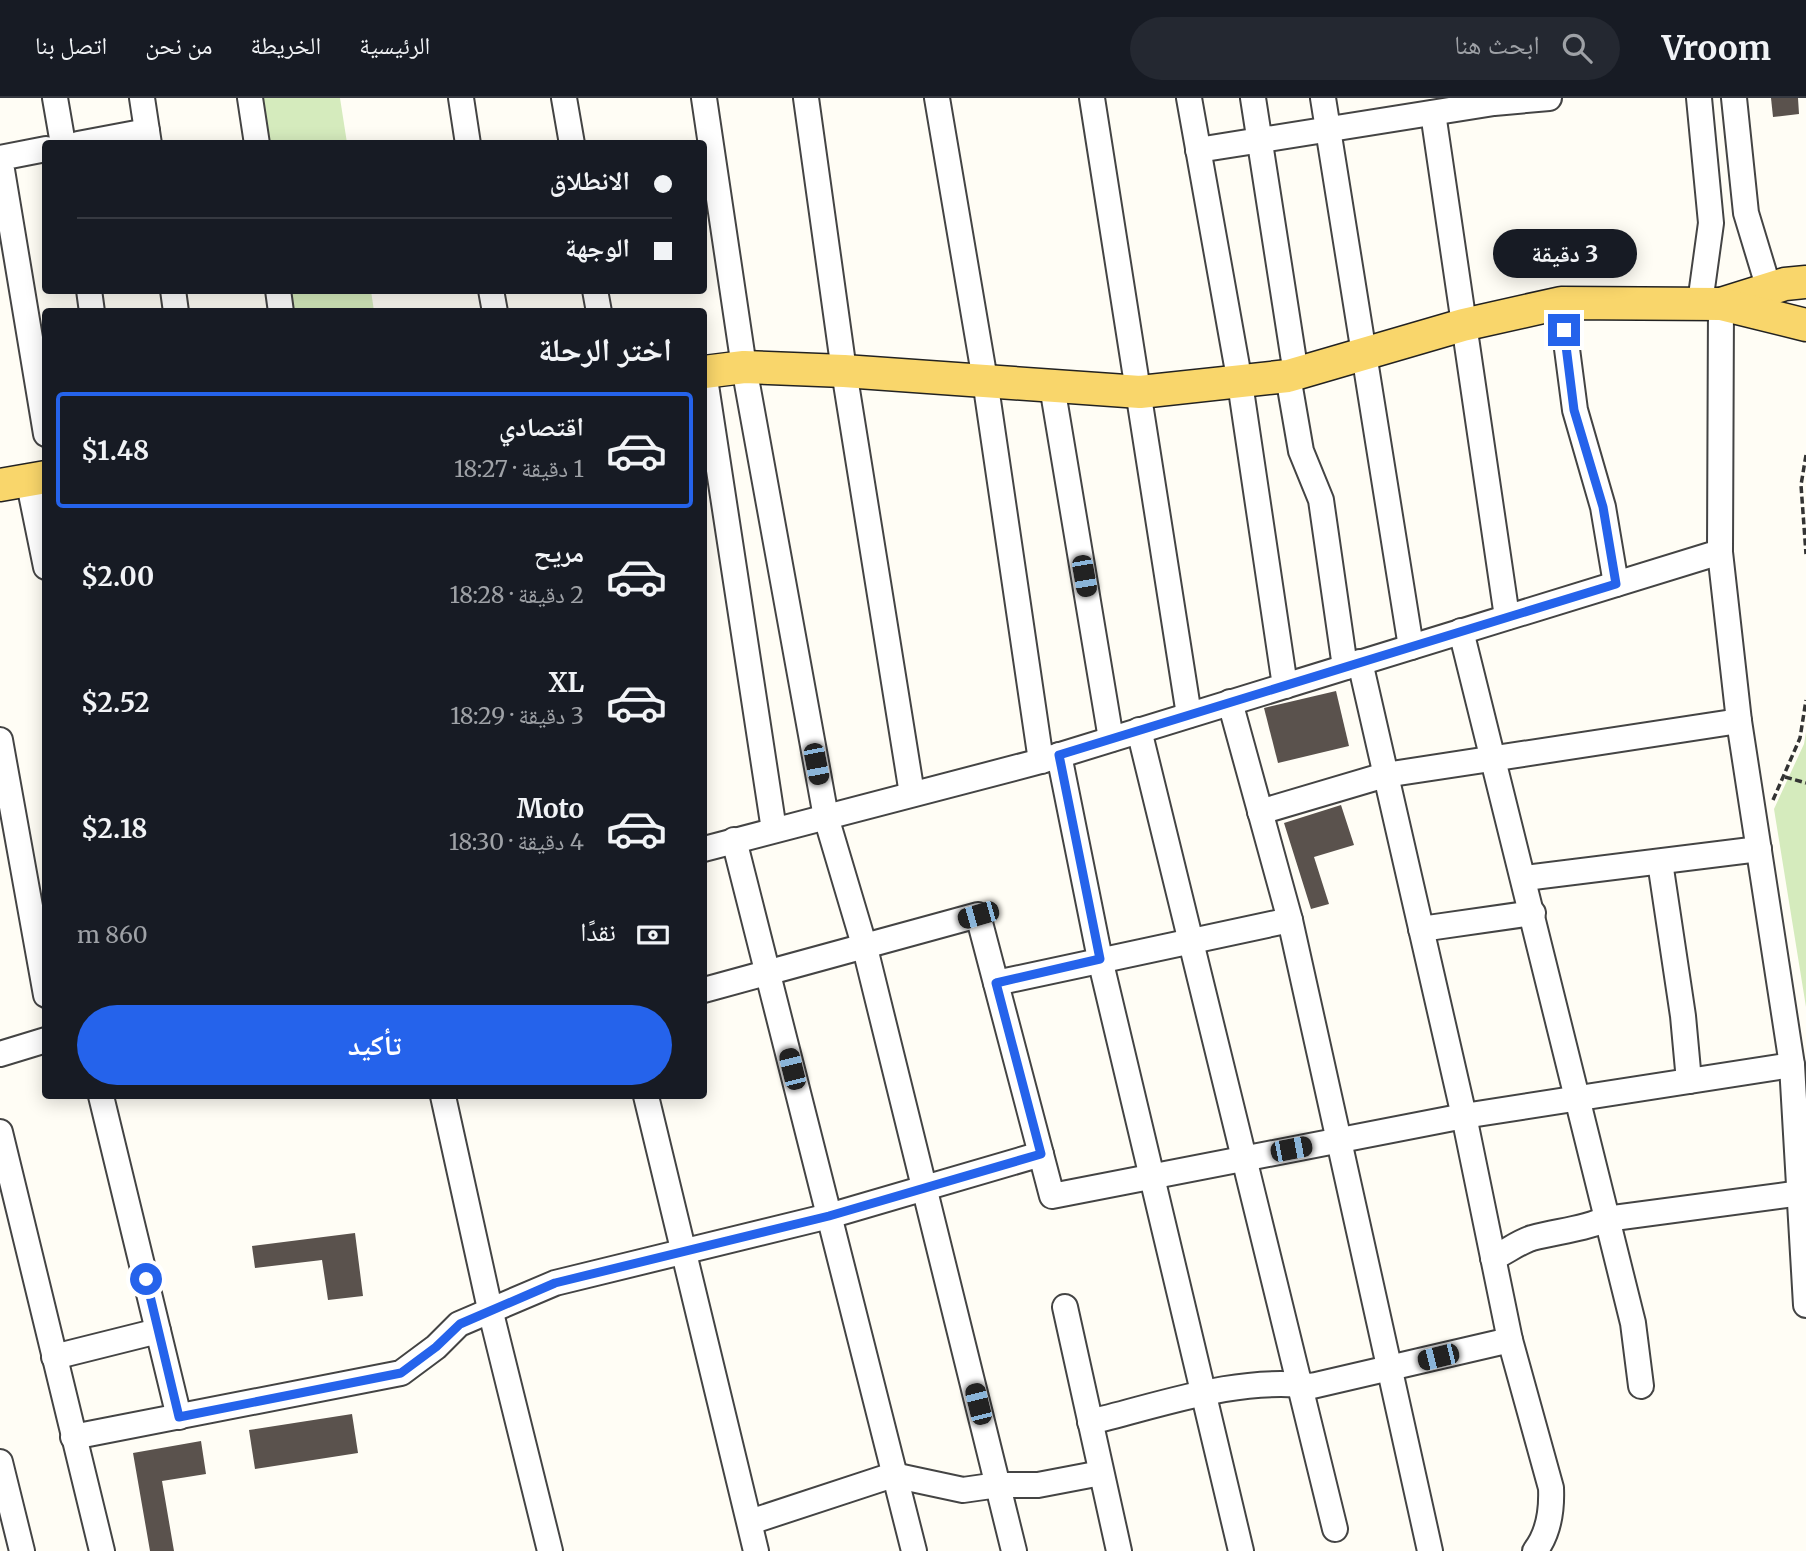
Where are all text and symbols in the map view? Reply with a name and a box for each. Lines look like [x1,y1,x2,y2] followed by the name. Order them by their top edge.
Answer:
[1130,17,1620,80] search box
[1454,28,1540,61] text: ابحث هنا
[1662,28,1771,69] text: Vroom
[1558,29,1596,67] icon: search
[35,30,107,61] text: اتصل بنا
[145,30,212,61] text: من نحن
[250,30,321,61] text: الخريطة
[359,30,430,61] text: الرئيسية
[550,164,630,197] text: الانطلاق
[1492,229,1636,278] callout: 3 دقيقة
[565,231,630,264] text: الوجهة
[1532,239,1598,268] text: 3 دقيقة
[1548,314,1580,346] route end
[538,330,672,370] text: اختر الرحلة
[499,410,584,443] text: اقتصادي
[605,419,668,482] icon: car
[81,434,149,467] text: $1.48
[454,454,584,483] text: 1 دقيقة · 18:27
[534,536,584,569] text: مريح
[605,545,668,608] icon: car
[1071,553,1098,599] car
[81,560,154,593] text: $2.00
[450,580,584,609] text: 2 دقيقة · 18:28
[548,666,584,699] text: XL
[605,671,668,734] icon: car
[81,686,150,719] text: $2.52
[450,701,584,730] text: 3 دقيقة · 18:29
[802,741,831,787] car
[517,792,584,825] text: Moto
[605,797,668,860] icon: car
[81,812,147,845] text: $2.18
[449,827,584,856] text: 4 دقيقة · 18:30
[955,899,1002,931] car
[580,915,616,948] text: نقدًا
[634,916,672,954] icon: cash
[77,920,148,949] text: 860 m
[77,1005,672,1085] button: تأكيد
[777,1046,808,1092] car
[1269,1135,1314,1163] car
[130,1263,162,1295] route start
[1416,1342,1461,1372] car
[963,1381,994,1427] car

